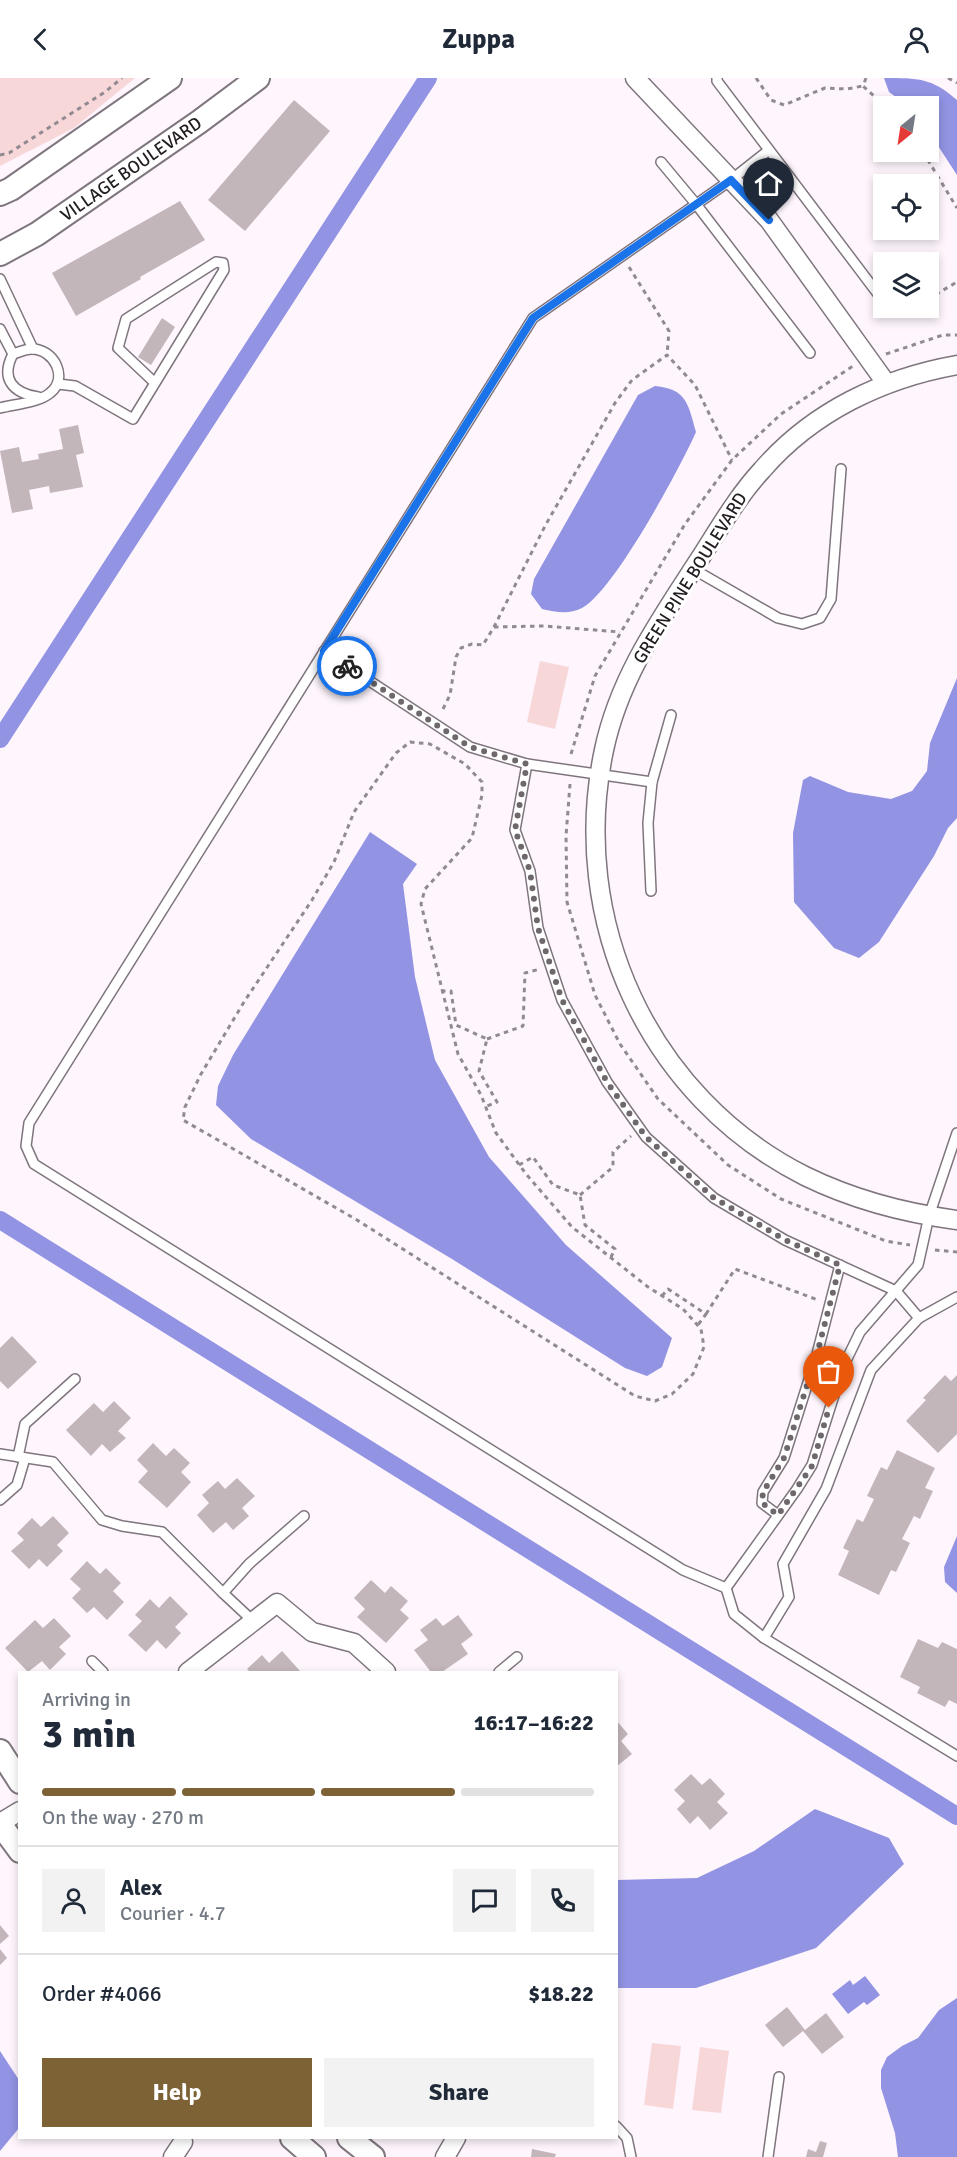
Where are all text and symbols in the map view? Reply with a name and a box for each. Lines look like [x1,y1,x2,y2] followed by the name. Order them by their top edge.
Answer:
[24,23,57,56] icon: back
[442,23,515,56] text: Zuppa
[900,23,933,56] icon: person
[873,96,939,162] north arrow
[873,96,939,318] map controls
[56,112,206,226] street label: VILLAGE BOULEVARD
[743,158,794,220] pin
[752,167,785,200] icon: home
[873,174,939,240] button: locate
[873,252,939,318] button: layers
[628,488,752,668] street label: GREEN PINE BOULEVARD
[317,636,377,696] courier
[331,650,364,683] icon: bike
[803,1346,854,1408] pin
[812,1355,845,1388] icon: bag
[42,1687,131,1712] text: Arriving in
[474,1709,594,1736] text: 16:17–16:22
[42,1710,136,1758] text: 3 min
[42,1805,204,1830] text: On the way · 270 m
[42,1869,105,1932] button: person
[453,1869,516,1932] button: chat
[531,1869,594,1932] button: phone
[120,1874,162,1901] text: Alex
[120,1901,226,1926] text: Courier · 4.7
[42,1980,162,2007] text: Order #4066
[528,1980,594,2007] text: $18.22
[42,2058,312,2127] button: Help
[324,2058,594,2127] button: Share

